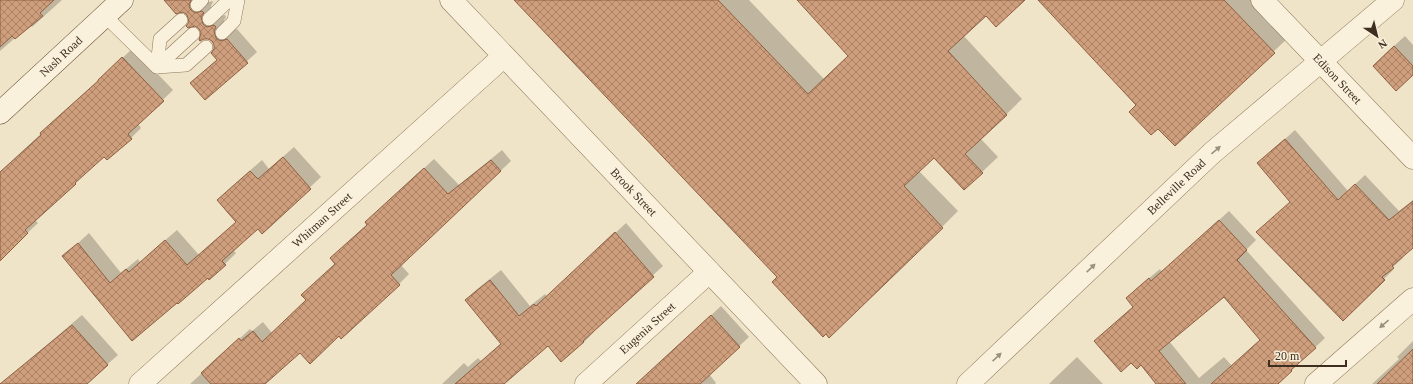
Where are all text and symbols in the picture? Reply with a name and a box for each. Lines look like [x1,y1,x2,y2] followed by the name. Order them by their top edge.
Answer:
[1357,16,1397,56] north arrow
[37,33,85,80] street label: Nash Road
[1376,37,1389,51] text: N
[1310,51,1365,107] street label: Edison Street
[1211,145,1221,154] one-way arrow
[1144,156,1208,218] street label: Belleville Road
[607,165,660,219] street label: Brook Street
[289,189,355,251] street label: Whitman Street
[1086,263,1096,273] one-way arrow
[617,299,679,357] street label: Eugenia Street
[1379,320,1389,329] one-way arrow
[1269,342,1346,368] scale bar
[1275,349,1300,363] text: 20 m
[992,352,1002,362] one-way arrow

